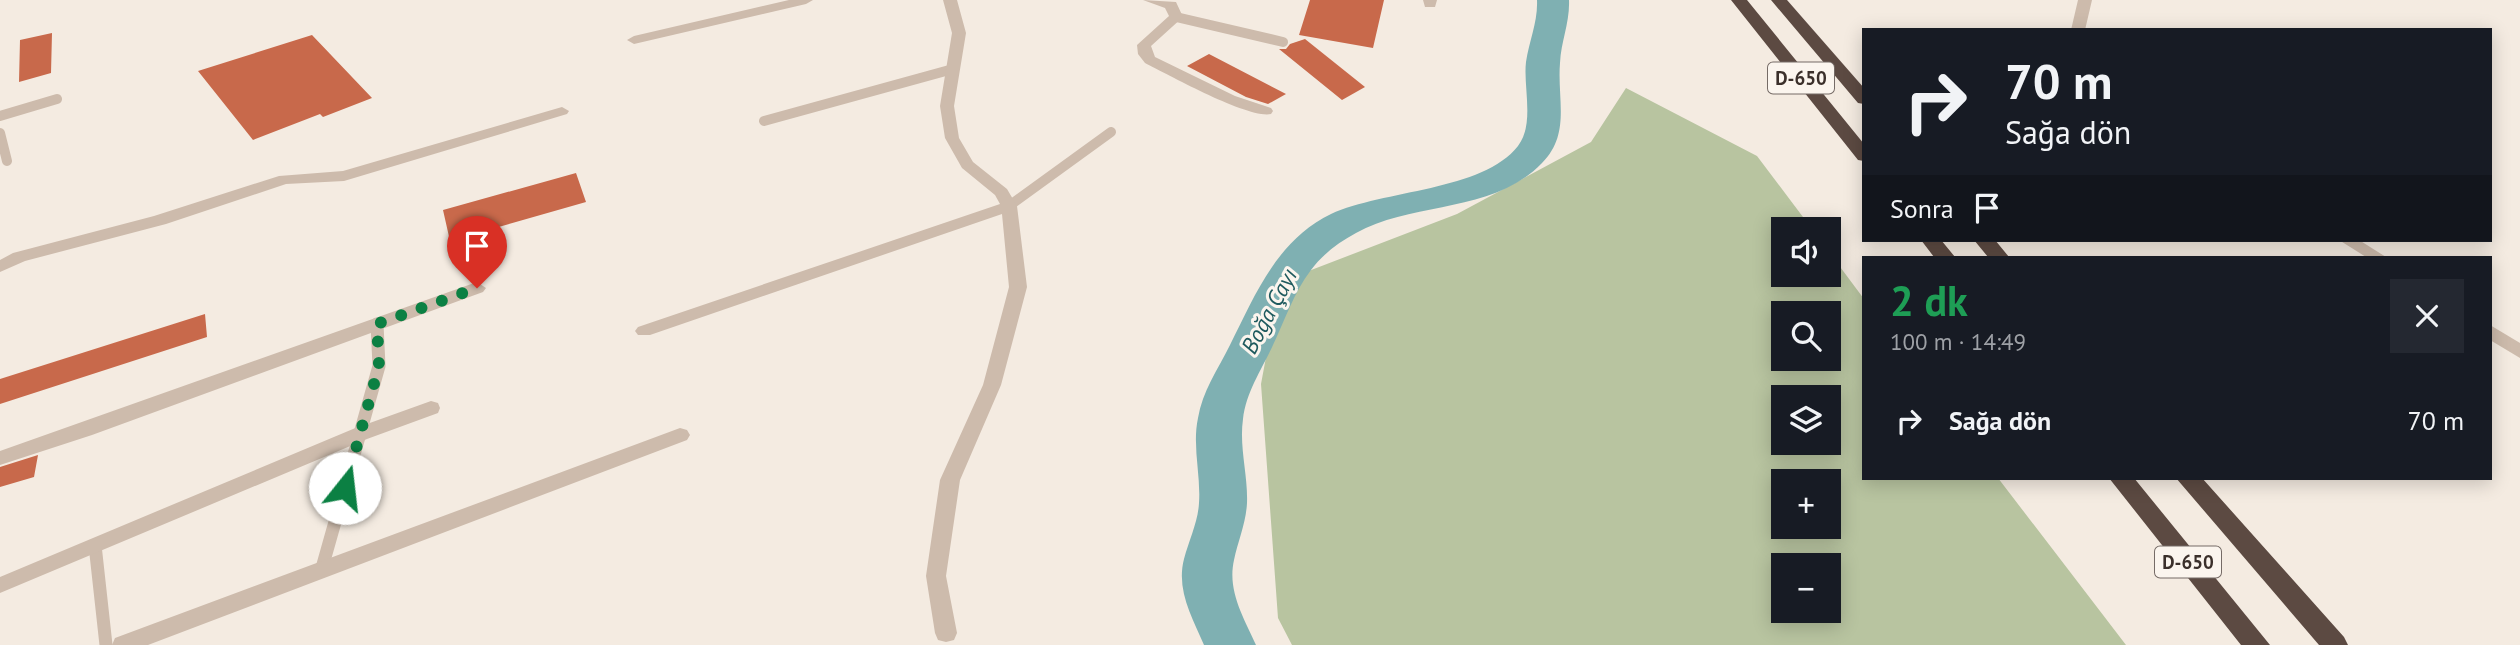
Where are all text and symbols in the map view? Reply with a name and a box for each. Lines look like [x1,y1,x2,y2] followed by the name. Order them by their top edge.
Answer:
[2005,49,2112,113] text: 70 m
[1890,56,1981,147] icon: right
[1768,62,1834,94] road number: D-650
[2005,111,2131,153] text: Sağa dön
[1968,189,2006,227] icon: arrive
[1890,192,1954,225] text: Sonra
[447,216,507,288] pin
[1771,217,1841,623] map controls
[1771,217,1841,287] button: sound
[458,227,496,265] icon: arrive
[1234,263,1303,358] water label: Boğa Çayı
[1890,273,1968,328] text: 2 dk
[2390,279,2464,353] button: close
[1771,301,1841,371] button: search
[1890,327,2026,356] text: 100 m · 14:49
[1771,385,1841,455] button: layers
[1890,402,1928,440] icon: right
[1949,404,2051,437] text: Sağa dön
[2408,404,2464,437] text: 70 m
[308,451,382,525] position arrow
[1771,469,1841,539] button: +
[2155,547,2221,578] road number: D-650
[1771,553,1841,623] button: −

